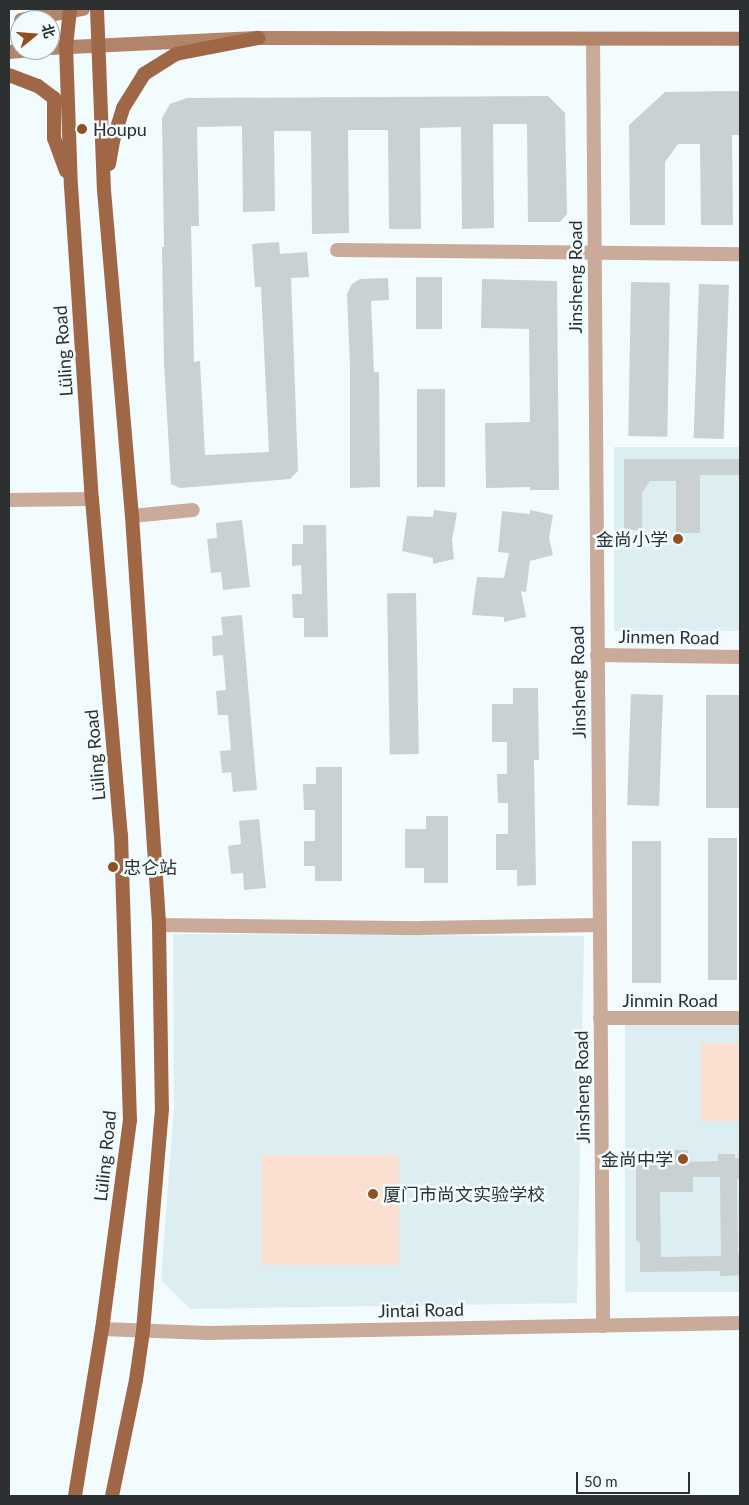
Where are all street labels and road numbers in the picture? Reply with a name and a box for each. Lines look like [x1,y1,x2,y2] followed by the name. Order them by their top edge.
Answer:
[564,220,586,334] street label: Jinsheng Road
[49,305,77,397] street label: Lüling Road
[566,625,590,739] street label: Jinsheng Road
[618,625,720,649] street label: Jinmen Road
[80,709,110,801] street label: Lüling Road
[622,989,718,1011] street label: Jinmin Road
[570,1030,594,1144] street label: Jinsheng Road
[89,1109,121,1203] street label: Lüling Road
[378,1298,464,1322] street label: Jintai Road

